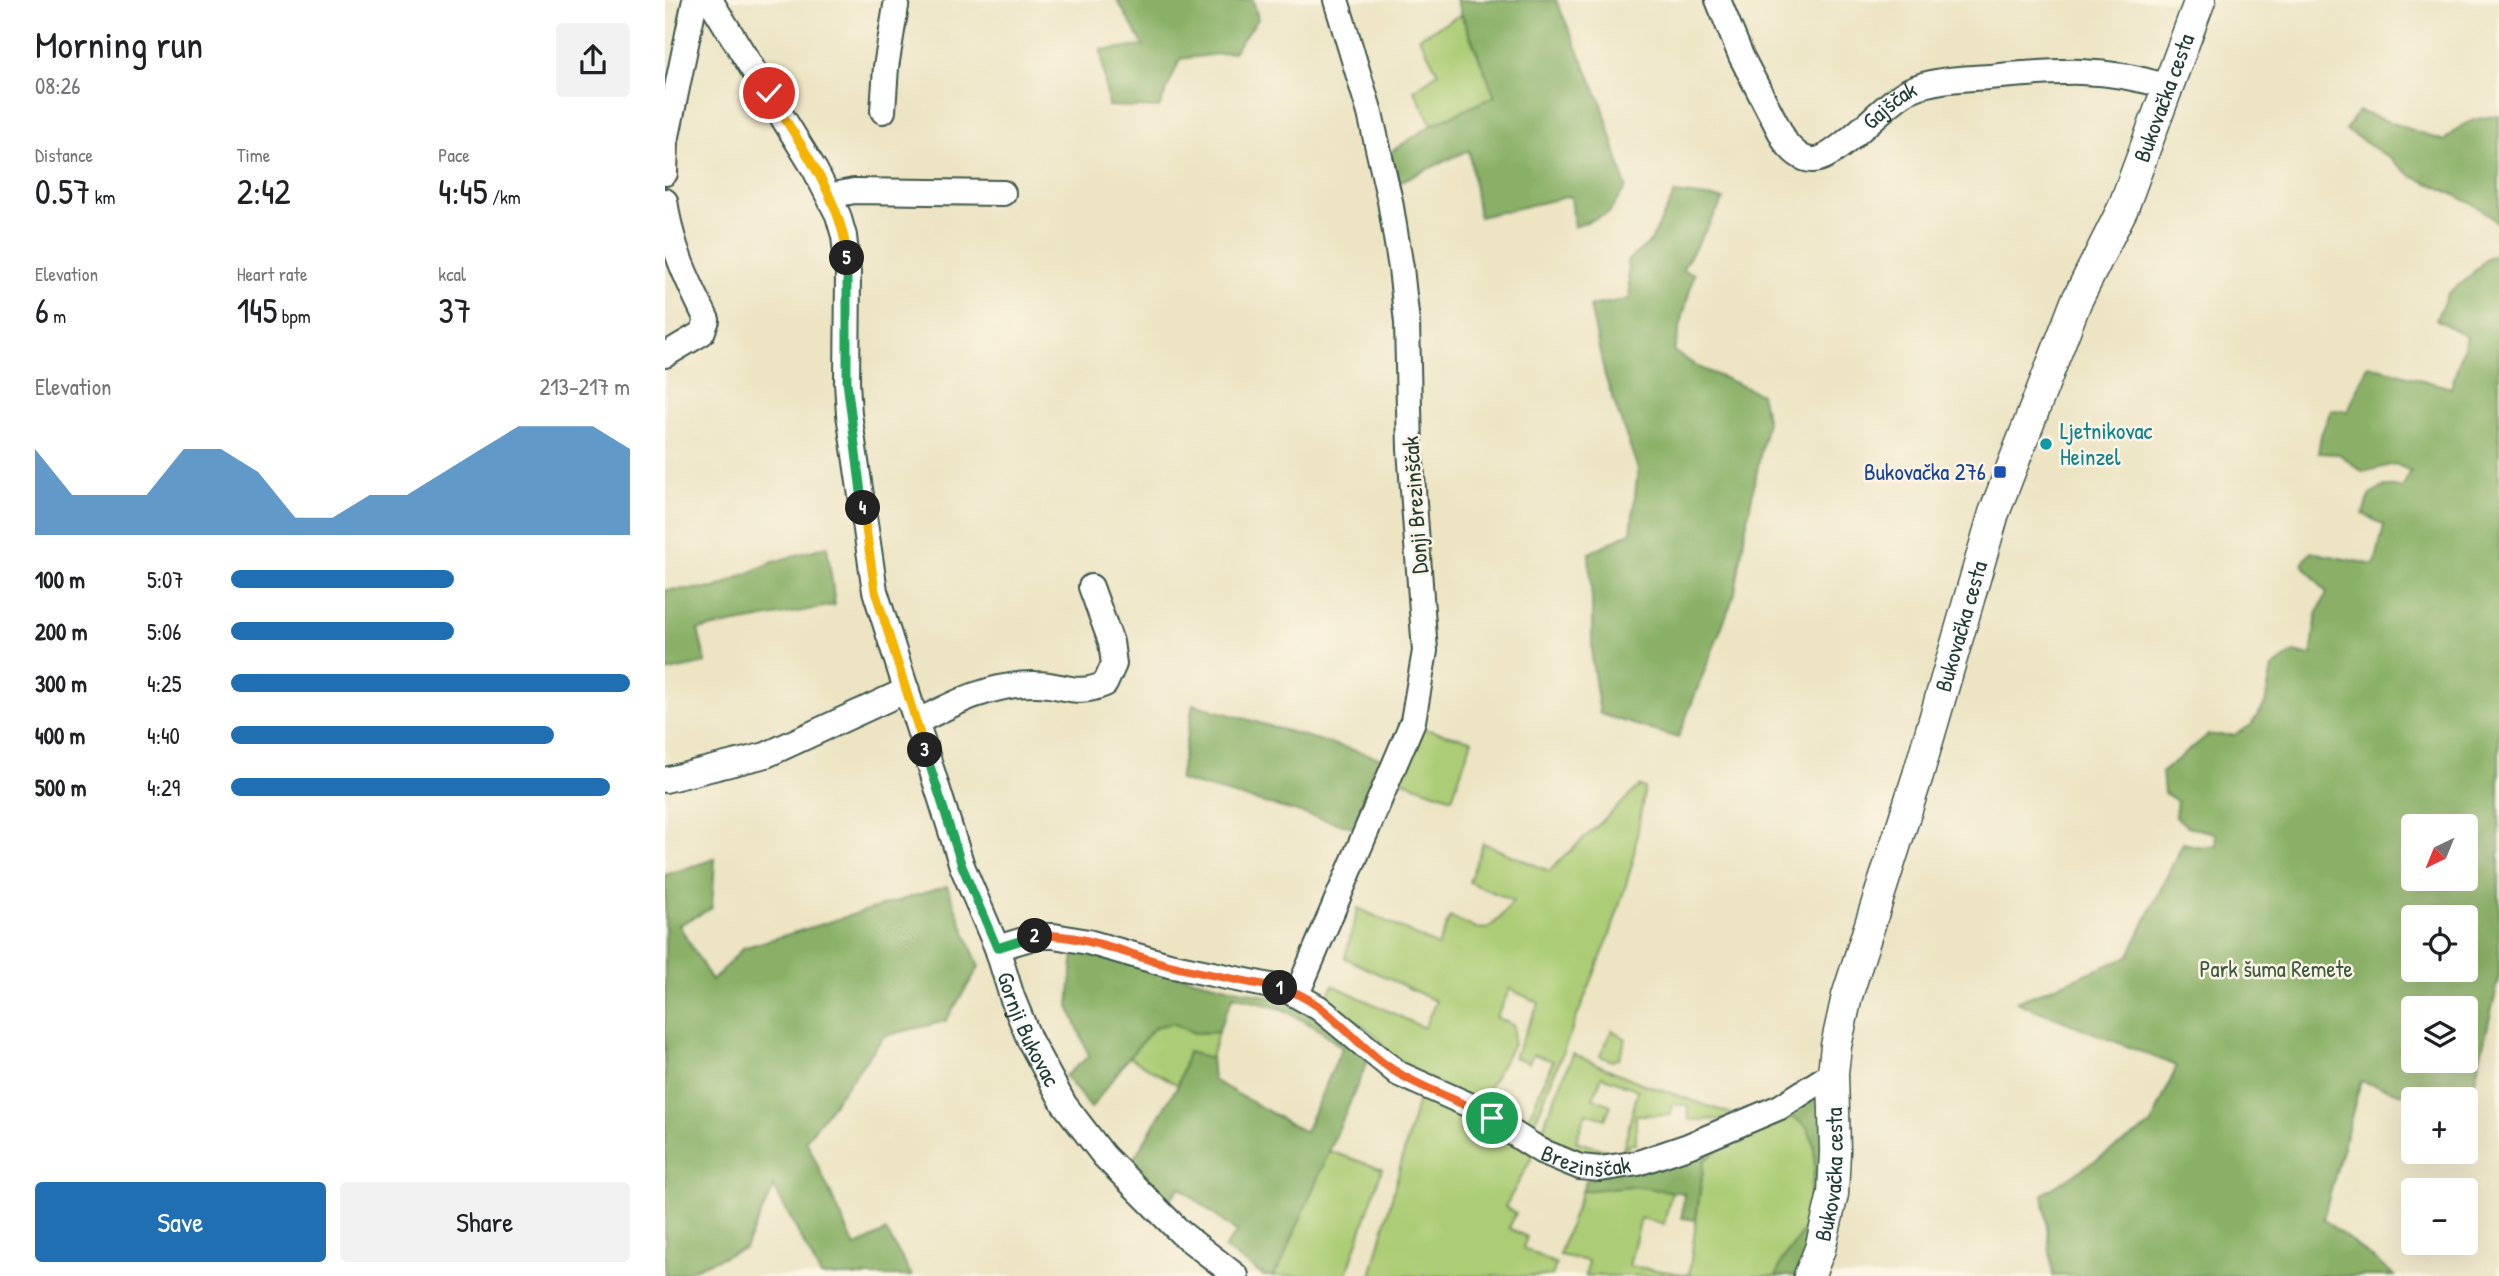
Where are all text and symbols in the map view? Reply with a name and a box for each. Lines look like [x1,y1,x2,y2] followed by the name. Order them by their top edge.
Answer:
[35,18,203,70] text: Morning run
[556,23,630,97] button: share
[2125,29,2201,166] street label: Bukovačka cesta
[739,63,799,123] pin
[35,70,81,101] text: 08:26
[1855,73,1921,136] street label: Gajščak
[750,74,788,112] icon: check
[35,142,93,168] text: Distance
[237,142,270,168] text: Time
[438,142,470,168] text: Pace
[35,168,90,215] text: 0.57
[237,168,291,215] text: 2:42
[438,168,488,215] text: 4:45
[90,184,116,210] text: km
[488,184,521,210] text: /km
[829,240,865,276] pin: 5
[842,244,851,270] text: 5
[35,261,98,287] text: Elevation
[237,261,308,287] text: Heart rate
[438,261,466,287] text: kcal
[35,287,49,334] text: 6
[237,287,277,334] text: 145
[438,287,471,334] text: 37
[49,303,66,329] text: m
[277,303,311,329] text: bpm
[35,371,111,402] text: Elevation
[539,371,630,402] text: 213–217 m
[2060,415,2153,472] place label: Ljetnikovac Heinzel
[1394,435,1435,575] street label: Donji Brezinščak
[2038,436,2054,452] marker: Ljetnikovac Heinzel
[1864,456,1986,487] place label: Bukovačka 276
[1992,464,2008,480] marker: Bukovačka 276
[845,490,881,526] pin: 4
[859,494,866,520] text: 4
[1927,557,1994,695] street label: Bukovačka cesta
[35,564,85,595] text: 100 m
[147,564,184,595] text: 5:07
[35,616,87,647] text: 200 m
[147,616,182,647] text: 5:06
[35,668,87,699] text: 300 m
[147,668,181,699] text: 4:25
[35,720,85,751] text: 400 m
[147,720,180,751] text: 4:40
[908,732,943,768] pin: 3
[920,736,929,762] text: 3
[35,772,86,803] text: 500 m
[147,772,180,803] text: 4:29
[2401,814,2478,891] north arrow
[2401,814,2478,1255] map controls
[2401,905,2478,982] button: locate
[1017,918,1053,954] pin: 2
[1030,922,1039,948] text: 2
[2199,953,2353,984] park label: Park šuma Remete
[990,968,1068,1092] street label: Gornji Bukovac
[1263,970,1297,1006] pin: 1
[1276,974,1283,1000] text: 1
[2401,996,2478,1073] button: layers
[2401,1087,2478,1164] button: +
[1462,1088,1522,1148] pin
[1473,1099,1511,1137] icon: arrive
[1806,1107,1850,1244] street label: Bukovačka cesta
[1537,1137,1633,1184] street label: Brezinščak
[2401,1178,2478,1255] button: −
[35,1182,326,1262] button: Save
[340,1182,630,1262] button: Share

